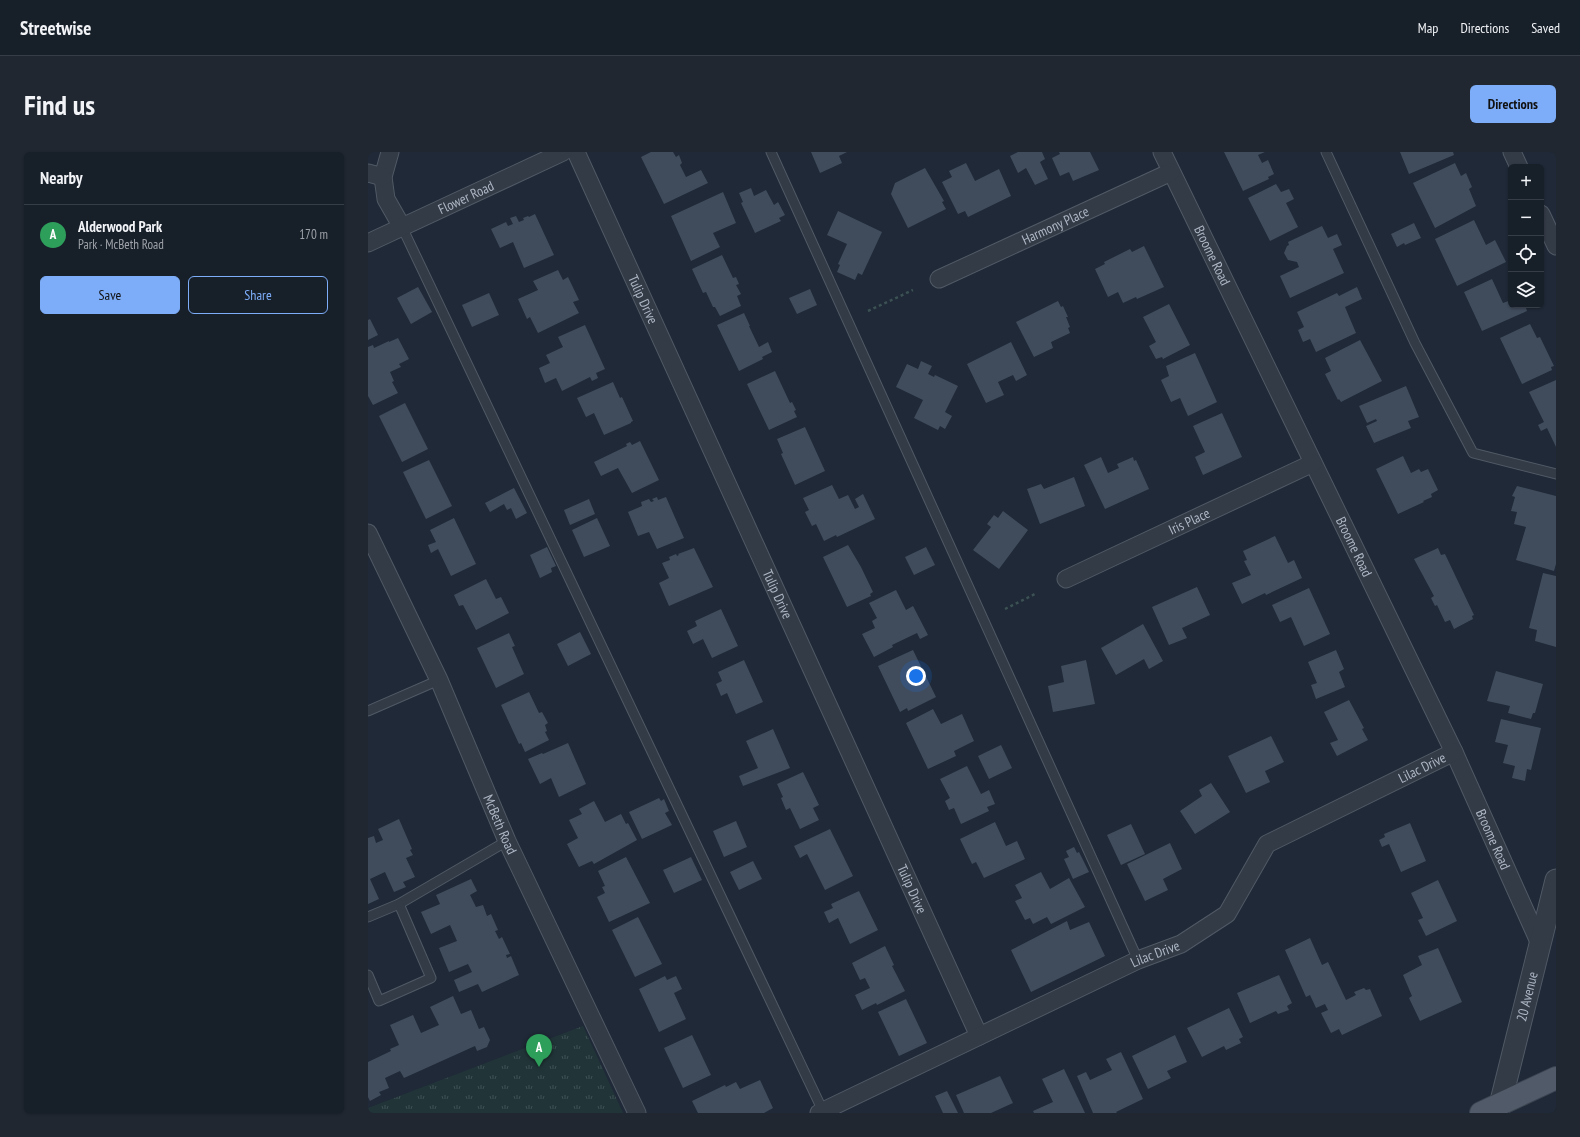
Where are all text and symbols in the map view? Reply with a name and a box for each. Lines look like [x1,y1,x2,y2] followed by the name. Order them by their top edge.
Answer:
[20,16,91,40] text: Streetwise
[1418,19,1438,37] text: Map
[1460,19,1509,37] text: Directions
[1531,19,1560,37] text: Saved
[1470,85,1556,123] button: Directions
[24,86,95,123] text: Find us
[1508,164,1544,308] map controls
[1508,164,1544,200] button: +
[40,167,83,189] text: Nearby
[435,177,497,218] street label: Flower Road
[1508,200,1544,236] button: −
[1019,202,1092,249] street label: Harmony Place
[78,217,162,236] text: Alderwood Park
[1190,223,1235,288] street label: Broome Road
[50,226,56,243] text: A
[299,226,328,243] text: 170 m
[78,236,164,253] text: Park · McBeth Road
[1508,236,1544,272] button: locate
[624,272,662,327] street label: Tulip Drive
[1508,272,1544,308] button: layers
[40,276,180,314] button: Save
[188,276,328,314] button: Share
[1166,504,1213,539] street label: Iris Place
[1332,514,1376,580] street label: Broome Road
[759,567,797,622] street label: Tulip Drive
[906,666,926,686] your location
[1395,748,1449,787] street label: Lilac Drive
[479,792,521,857] street label: McBeth Road
[1472,806,1515,872] street label: Broome Road
[893,862,931,917] street label: Tulip Drive
[1128,936,1182,971] street label: Lilac Drive
[1512,970,1542,1023] street label: 20 Avenue
[526,1034,552,1067] pin: A

